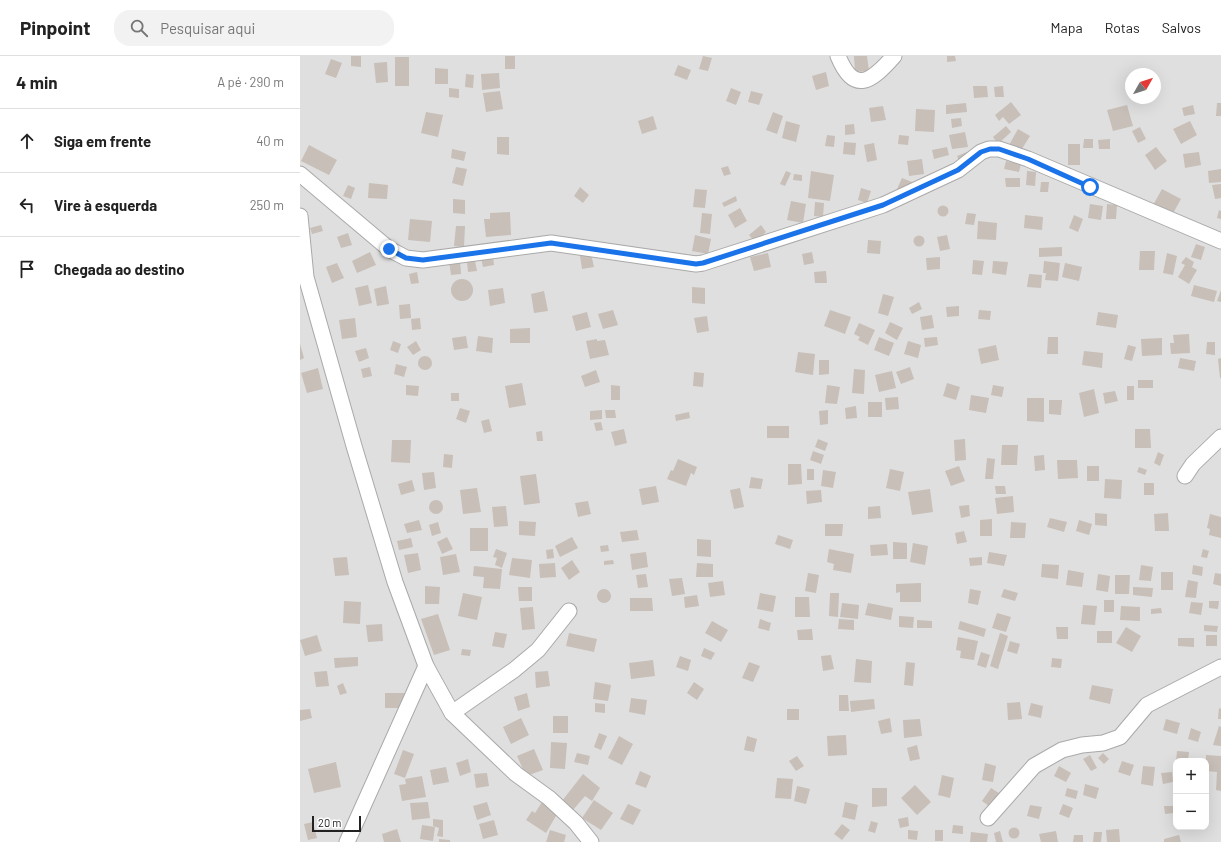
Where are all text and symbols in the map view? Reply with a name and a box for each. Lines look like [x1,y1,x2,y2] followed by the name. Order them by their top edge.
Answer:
[114,10,394,46] search box
[20,16,90,39] text: Pinpoint
[128,17,150,39] icon: search
[160,19,255,37] text: Pesquisar aqui
[1051,19,1083,36] text: Mapa
[1105,19,1140,36] text: Rotas
[1162,19,1201,36] text: Salvos
[1125,68,1161,104] north arrow
[16,72,58,92] text: 4 min
[217,74,284,90] text: A pé · 290 m
[16,130,38,152] icon: ahead
[54,132,151,150] text: Siga em frente
[256,133,284,149] text: 40 m
[1081,178,1099,196] route start
[16,194,38,216] icon: left
[54,196,157,214] text: Vire à esquerda
[250,197,284,213] text: 250 m
[380,240,398,258] route end
[16,258,38,280] icon: arrive
[54,260,185,278] text: Chegada ao destino
[1173,758,1209,830] map controls
[1173,758,1209,794] button: +
[1173,794,1209,830] button: −
[312,814,361,833] scale bar
[318,816,341,829] text: 20 m

